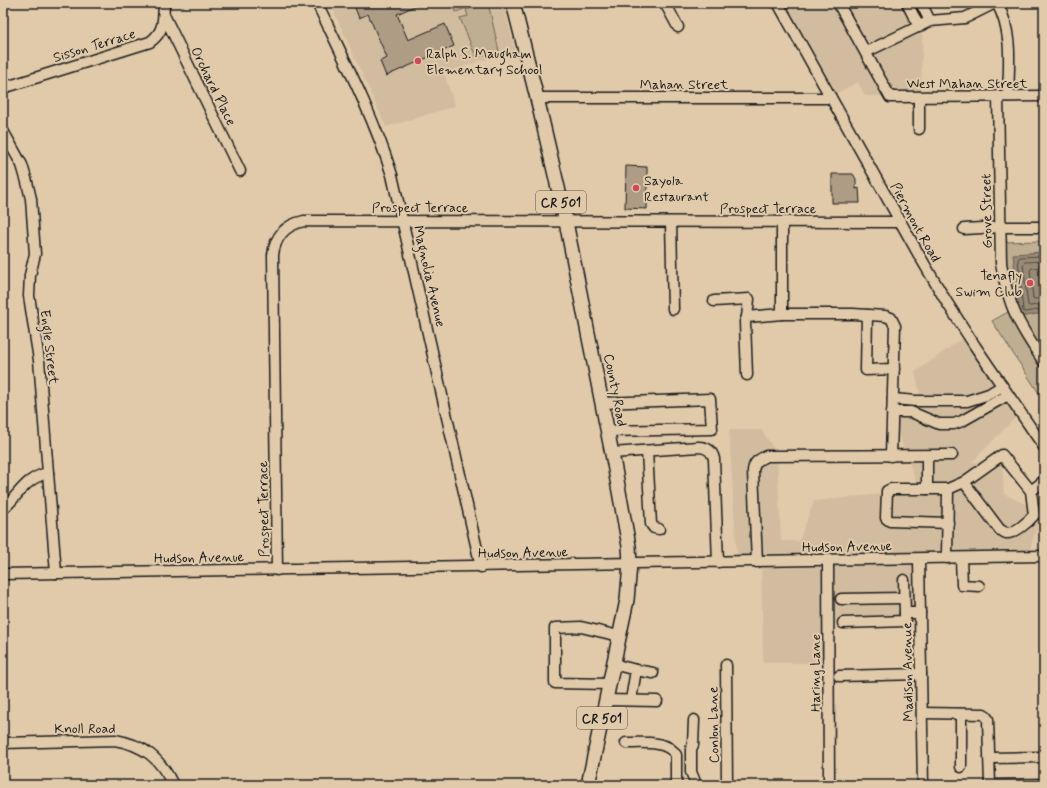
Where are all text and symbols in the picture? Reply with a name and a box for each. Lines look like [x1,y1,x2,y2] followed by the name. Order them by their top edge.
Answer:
[51,25,138,67] street label: Sisson Terrace
[186,44,240,129] street label: Orchard Place
[426,45,542,79] place label: Ralph S. Maugham Elementary School
[413,56,423,66] marker: Ralph S. Maugham Elementary School
[907,75,1028,93] street label: West Mahan Street
[640,76,729,94] street label: Mahan Street
[644,172,709,206] place label: Sayola Restaurant
[977,173,997,249] street label: Grove Street
[886,179,944,266] street label: Piermont Road
[631,183,641,193] marker: Sayola Restaurant
[536,191,586,213] road number: CR 501
[372,199,469,217] street label: Prospect Terrace
[720,200,817,218] street label: Prospect Terrace
[407,224,449,329] street label: Magnolia Avenue
[956,267,1022,301] place label: Tenafly Swim Club
[1025,278,1035,288] marker: Tenafly Swim Club
[34,309,63,387] street label: Engle Street
[599,352,631,428] street label: County Road
[254,460,274,557] street label: Prospect Terrace
[802,537,893,557] street label: Hudson Avenue
[478,543,569,563] street label: Hudson Avenue
[154,548,245,568] street label: Hudson Avenue
[898,622,918,722] street label: Madison Avenue
[807,634,825,712] street label: Haring Lane
[704,686,724,764] street label: Conlon Lane
[577,707,627,729] road number: CR 501
[54,720,116,738] street label: Knoll Road

